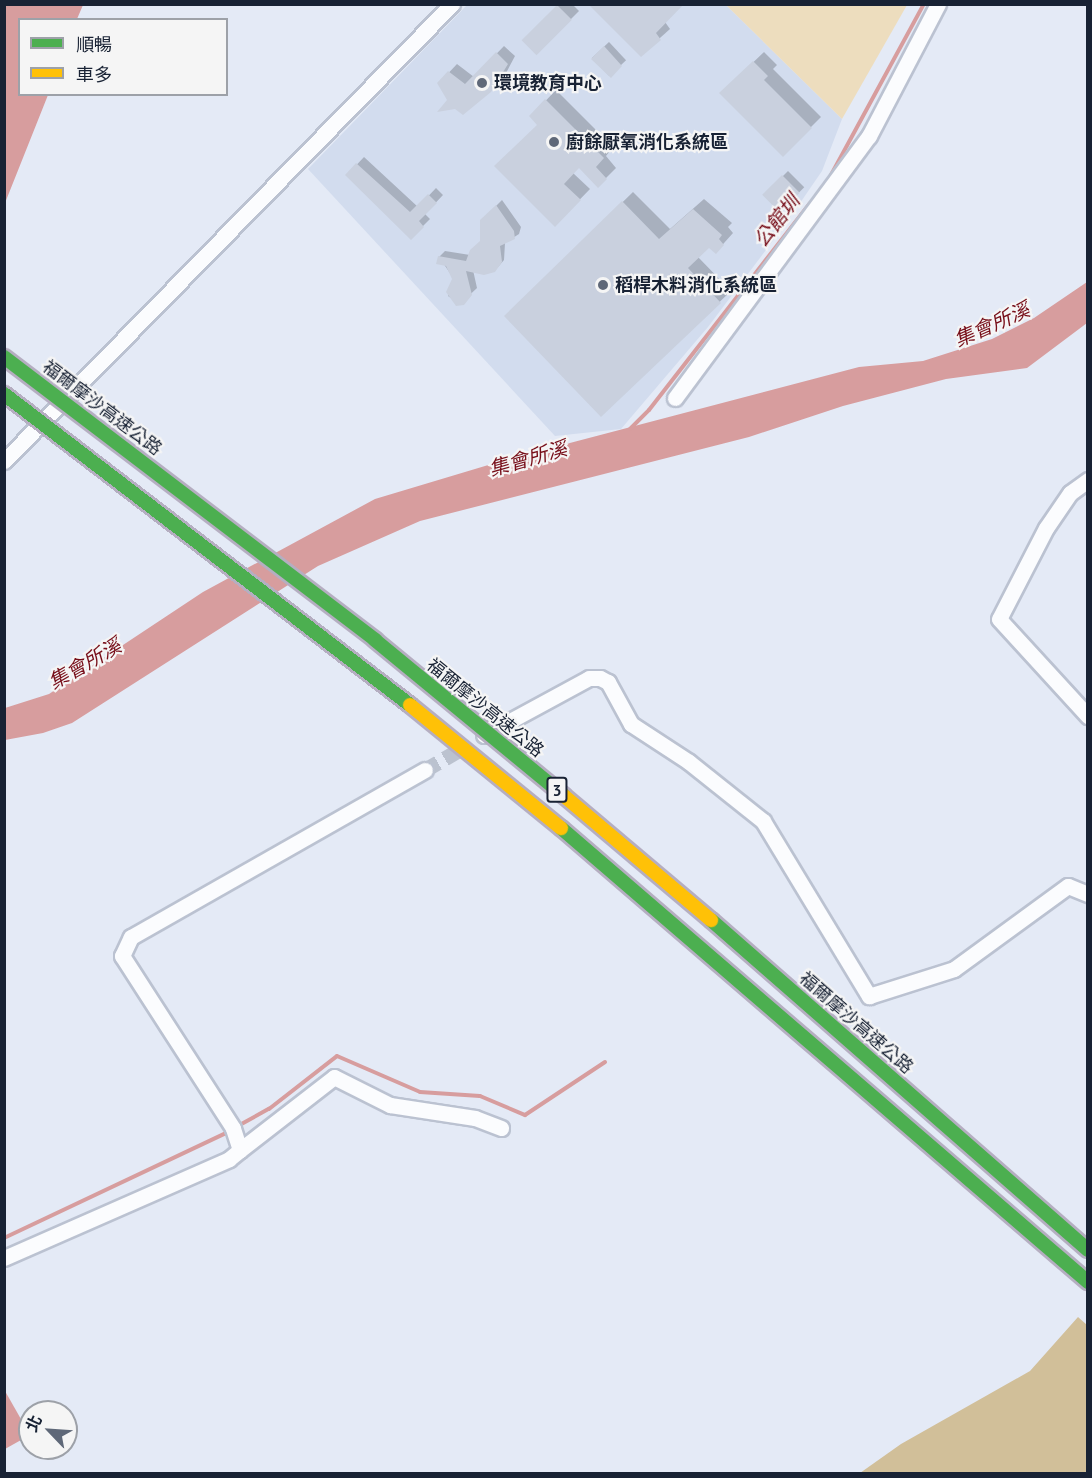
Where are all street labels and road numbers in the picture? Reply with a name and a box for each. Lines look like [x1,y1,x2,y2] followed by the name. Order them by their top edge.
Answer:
[38,356,166,460] street label: 福爾摩沙高速公路
[422,654,548,762] street label: 福爾摩沙高速公路
[545,777,569,803] road number: 3
[795,968,917,1078] street label: 福爾摩沙高速公路

